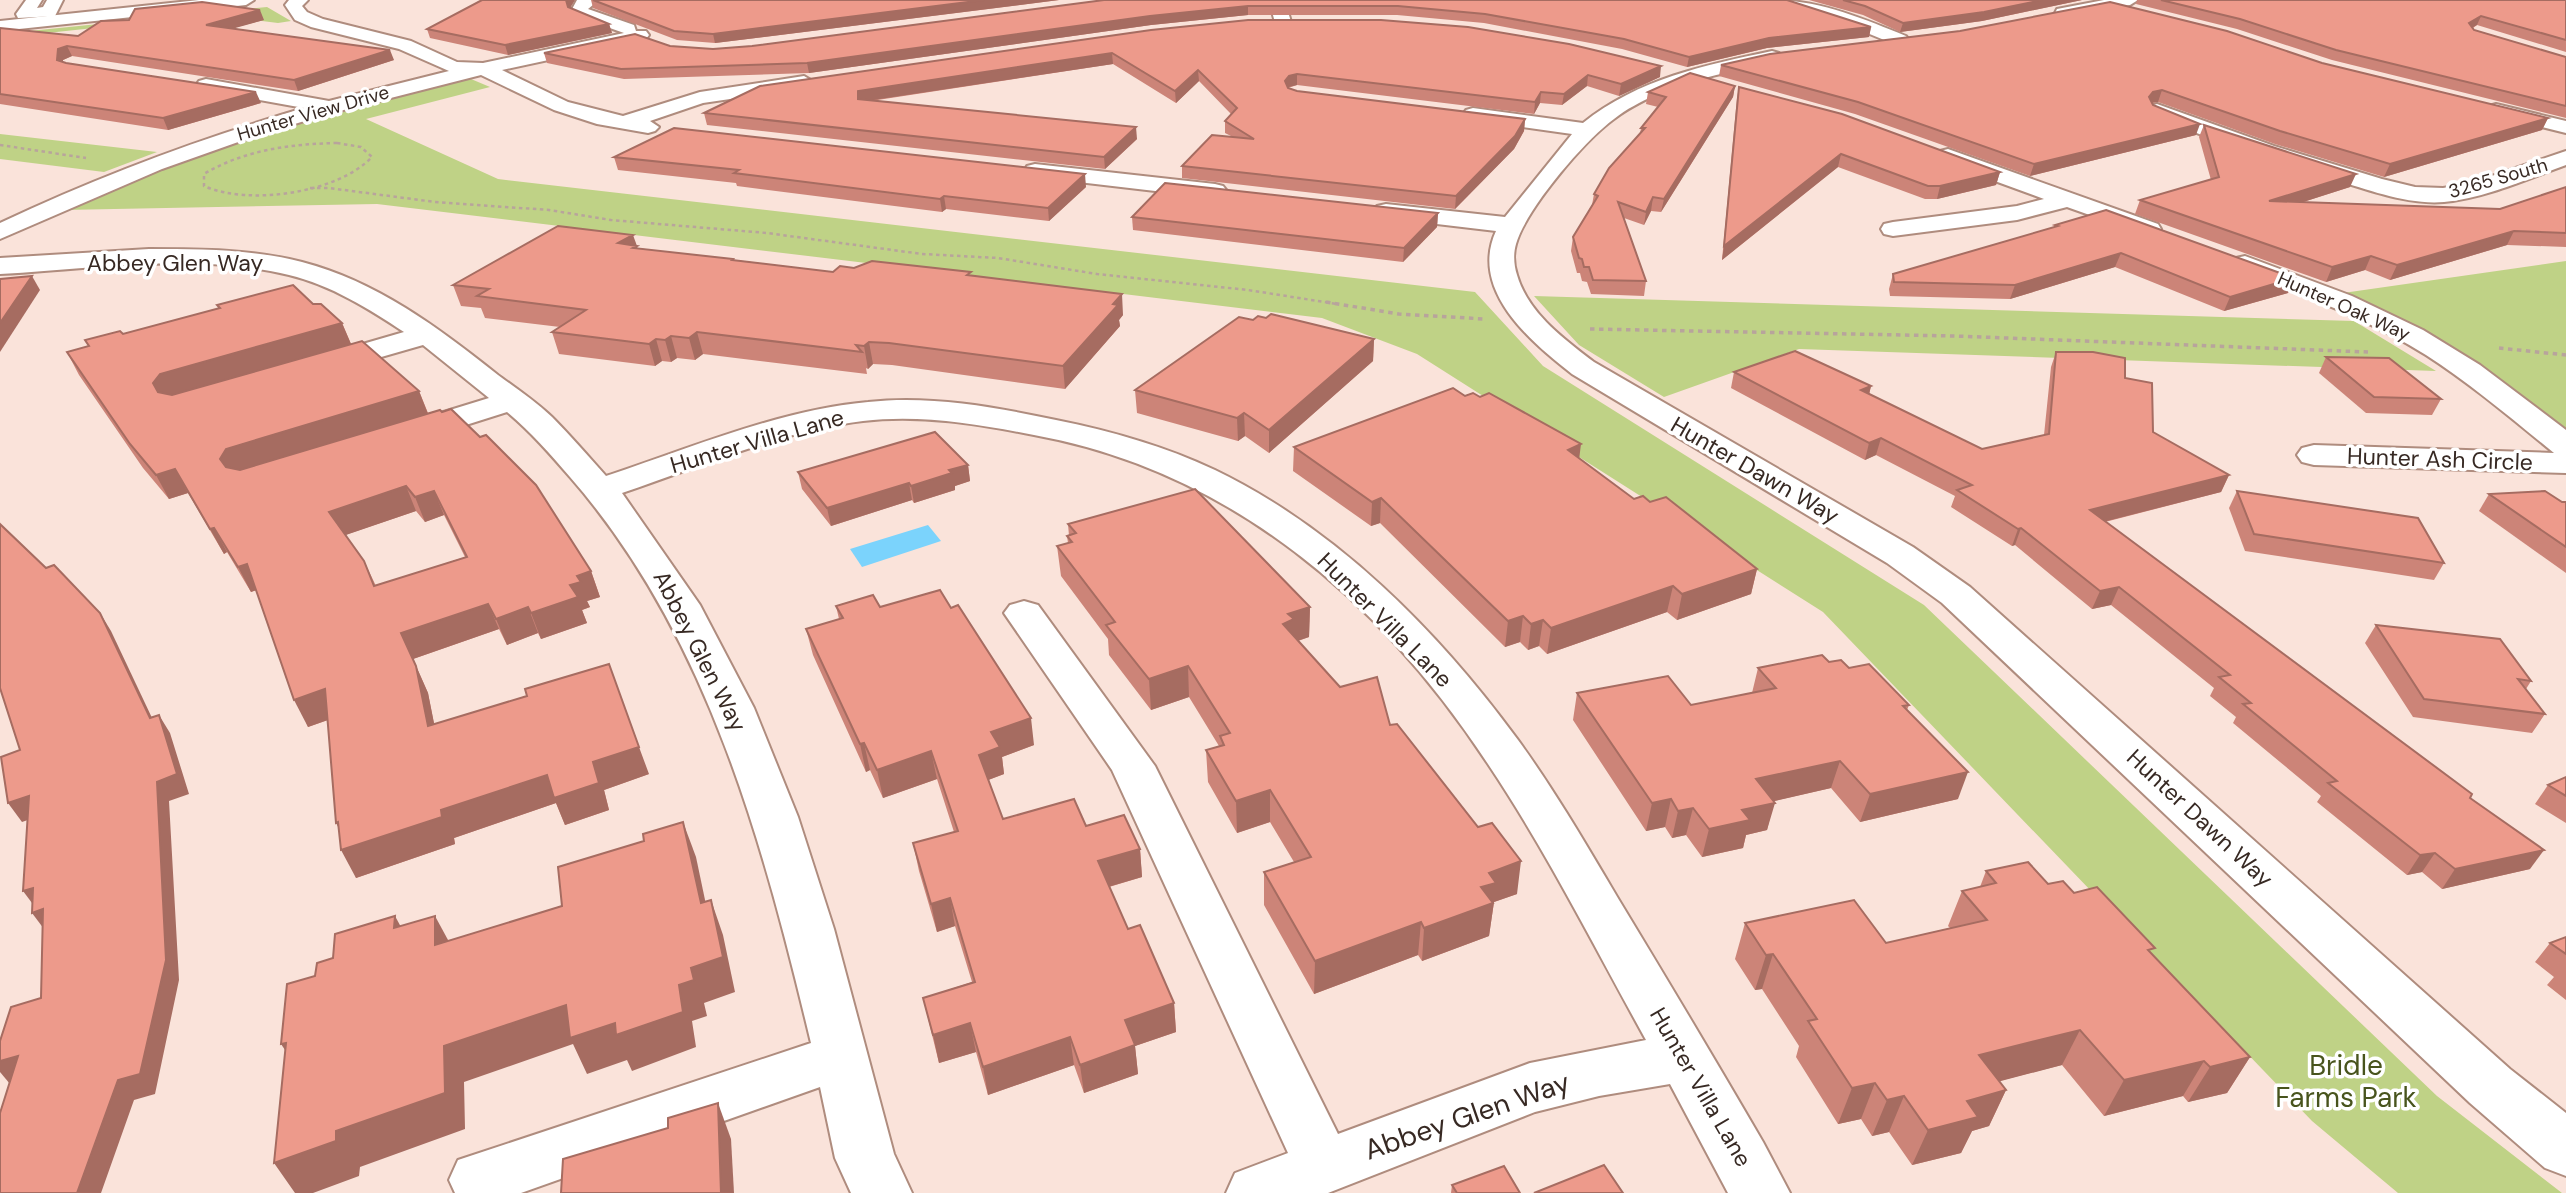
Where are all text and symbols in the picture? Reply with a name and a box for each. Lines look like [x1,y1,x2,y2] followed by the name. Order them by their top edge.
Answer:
[234,79,392,147] street label: Hunter View Drive
[2446,152,2550,204] street label: 3265 South
[87,248,264,278] street label: Abbey Glen Way
[2274,266,2415,347] street label: Hunter Oak Way
[667,402,847,480] street label: Hunter Villa Lane
[1665,410,1845,530] street label: Hunter Dawn Way
[2347,441,2533,477] street label: Hunter Ash Circle
[1311,546,1459,694] street label: Hunter Villa Lane
[647,566,754,737] street label: Abbey Glen Way
[2120,742,2280,894] street label: Hunter Dawn Way
[1643,1002,1759,1172] street label: Hunter Villa Lane
[2275,1047,2417,1116] park label: Bridle Farms Park
[1359,1064,1575,1168] street label: Abbey Glen Way

